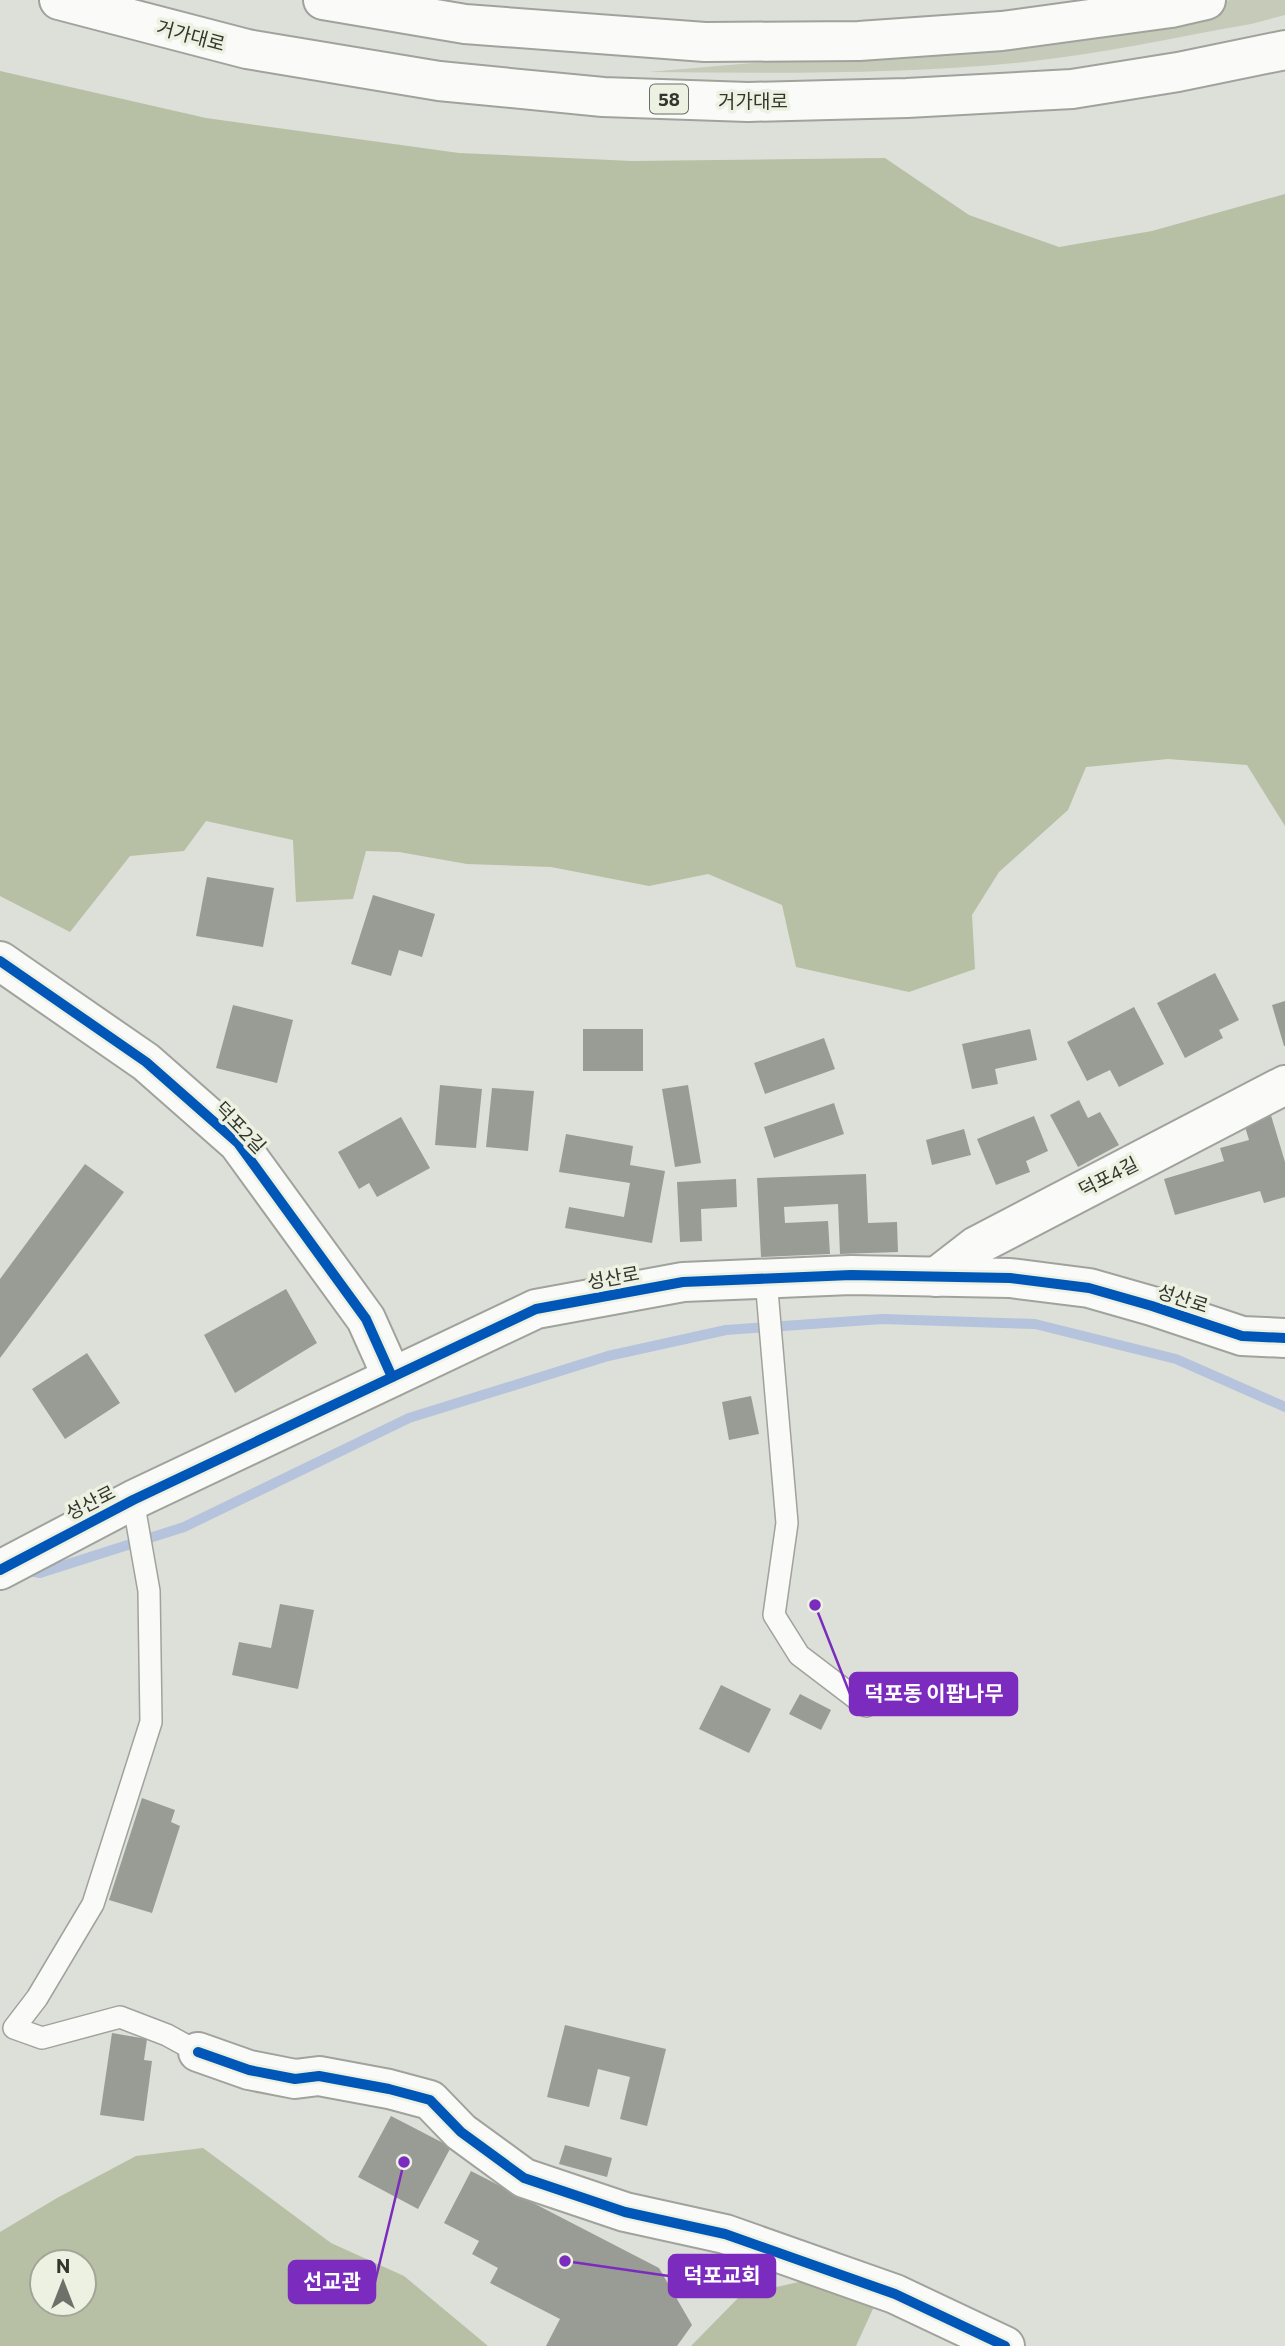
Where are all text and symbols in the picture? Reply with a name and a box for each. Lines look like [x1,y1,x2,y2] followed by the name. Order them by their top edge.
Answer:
[154,15,228,55] street label: 거가대로
[650,84,688,114] road number: 58
[718,89,788,112] street label: 거가대로
[211,1096,271,1158] street label: 덕포2길
[1074,1151,1142,1201] street label: 덕포4길
[585,1261,641,1293] street label: 성산로
[1155,1279,1211,1317] street label: 성산로
[61,1480,119,1524] street label: 성산로
[850,1673,1017,1715] callout: 덕포동 이팝나무
[864,1680,1004,1705] text: 덕포동 이팝나무
[28,2248,98,2318] north arrow
[56,2254,70,2277] text: N
[669,2255,775,2297] callout: 덕포교회
[289,2261,375,2303] callout: 선교관
[683,2262,761,2287] text: 덕포교회
[303,2268,361,2293] text: 선교관

